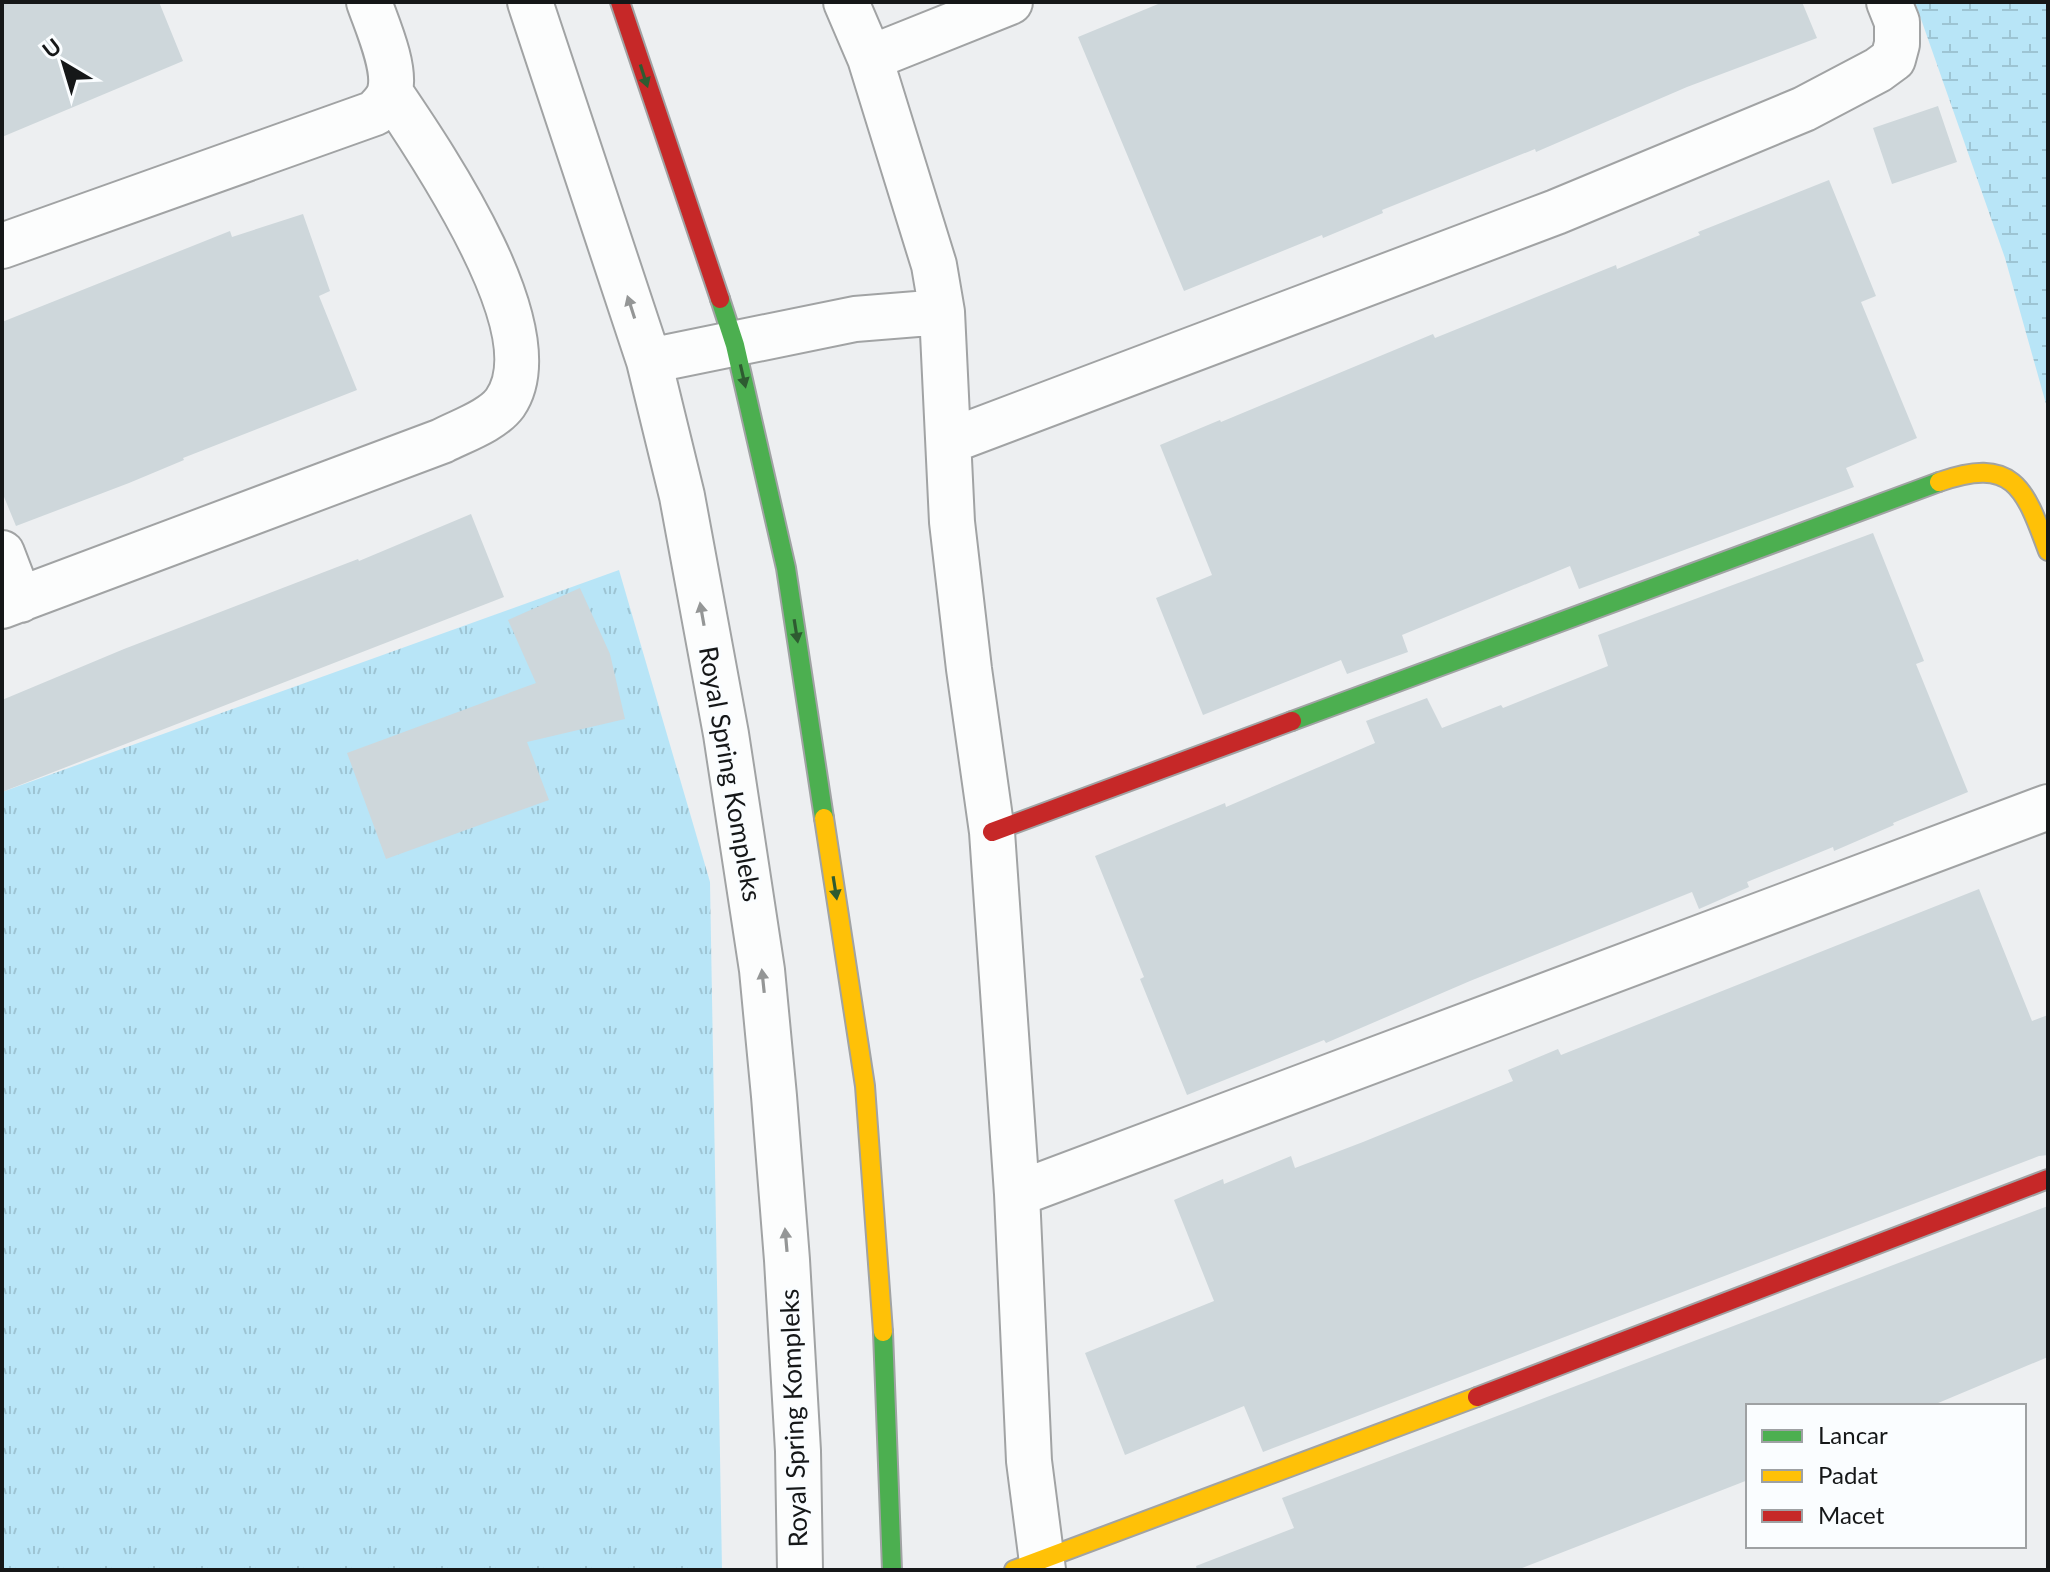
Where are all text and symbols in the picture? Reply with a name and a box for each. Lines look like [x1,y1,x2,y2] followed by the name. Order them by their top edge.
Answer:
[24,24,104,104] north arrow
[37,32,66,64] text: U
[639,65,651,89] one-way arrow
[624,295,636,319] one-way arrow
[737,364,750,389] one-way arrow
[696,602,708,627] one-way arrow
[790,619,803,644] one-way arrow
[693,644,769,904] street label: Royal Spring Kompleks
[829,876,842,901] one-way arrow
[756,968,769,993] one-way arrow
[779,1227,792,1252] one-way arrow
[772,1288,814,1548] street label: Royal Spring Kompleks
[1746,1404,2026,1548] legend
[1818,1420,1888,1449] text: Lancar
[1818,1460,1878,1489] text: Padat
[1818,1500,1885,1529] text: Macet

